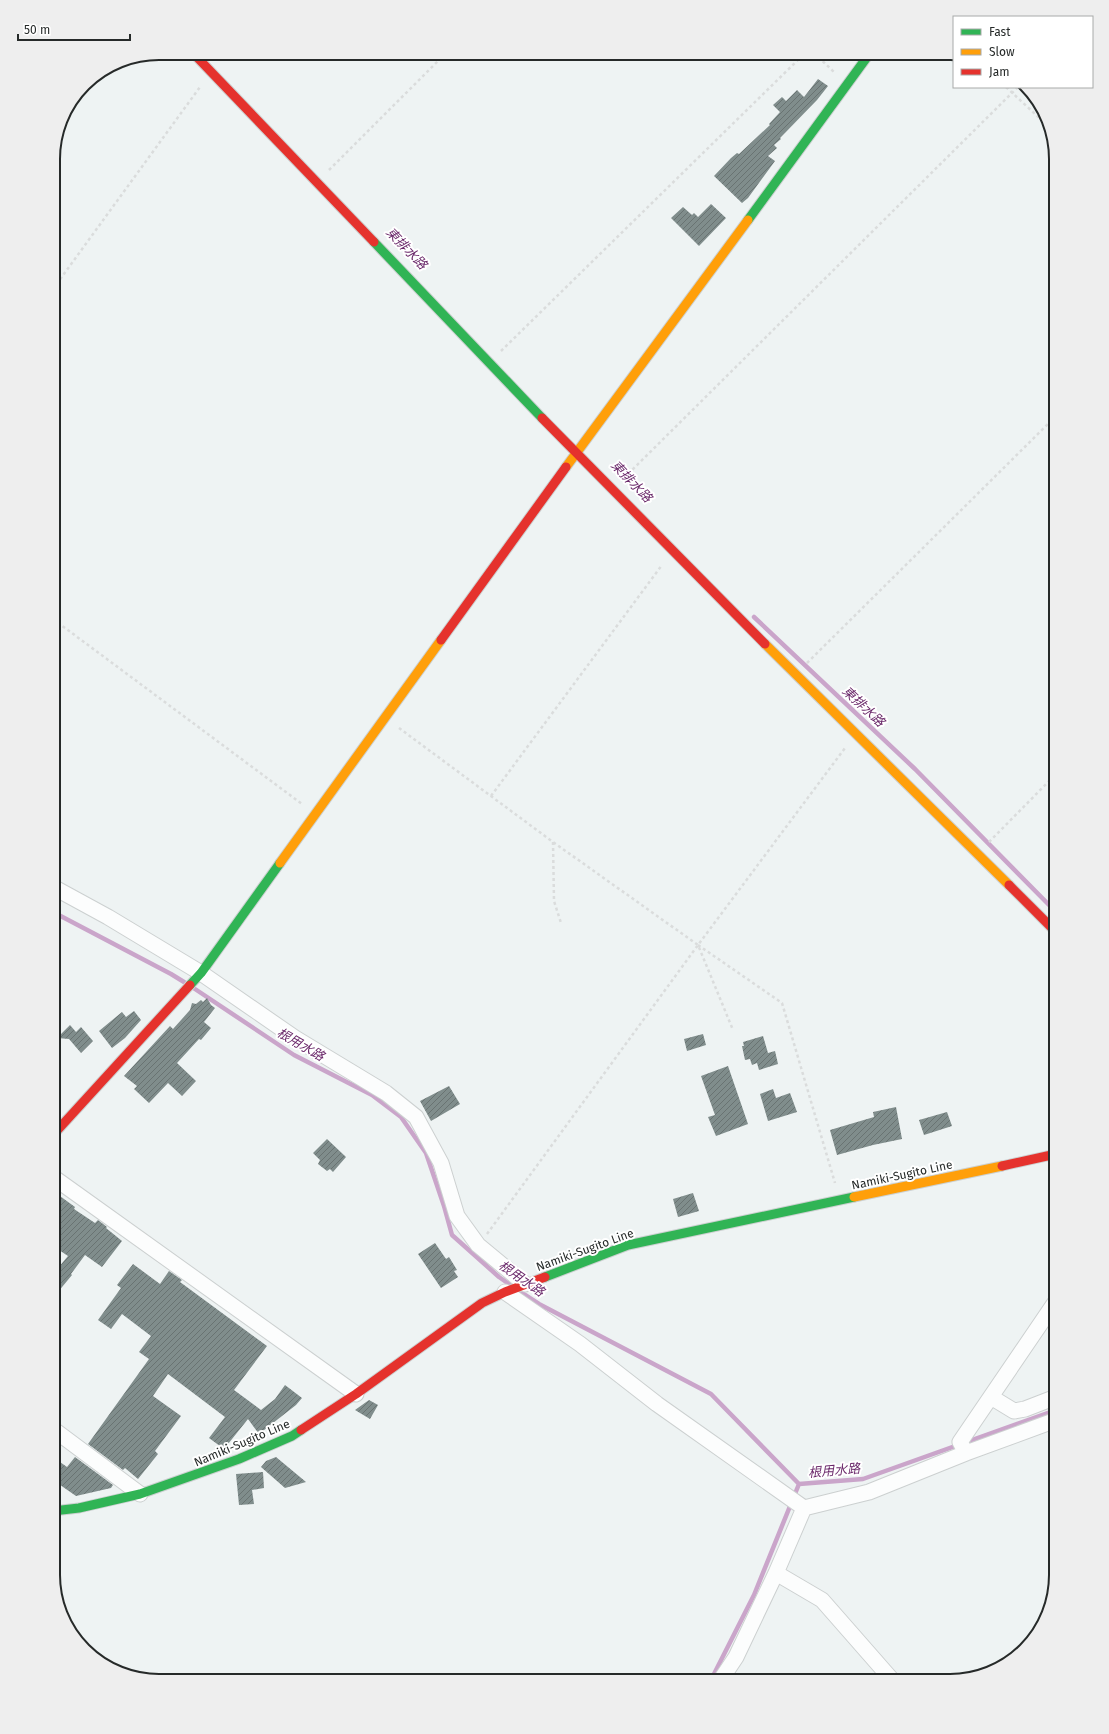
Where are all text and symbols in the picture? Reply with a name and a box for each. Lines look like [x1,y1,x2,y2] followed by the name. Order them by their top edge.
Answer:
[18,16,130,42] scale bar
[953,16,1093,88] legend
[24,23,50,37] text: 50 m
[989,25,1011,39] text: Fast
[989,45,1015,59] text: Slow
[989,65,1009,79] text: Jam
[383,224,431,273] water label: 東排水路
[608,457,656,506] water label: 東排水路
[840,683,889,730] water label: 東排水路
[274,1025,328,1064] water label: 根用水路
[850,1157,954,1193] street label: Namiki-Sugito Line
[534,1226,636,1274] street label: Namiki-Sugito Line
[496,1257,548,1300] water label: 根用水路
[192,1416,292,1470] street label: Namiki-Sugito Line
[807,1461,862,1480] water label: 根用水路

